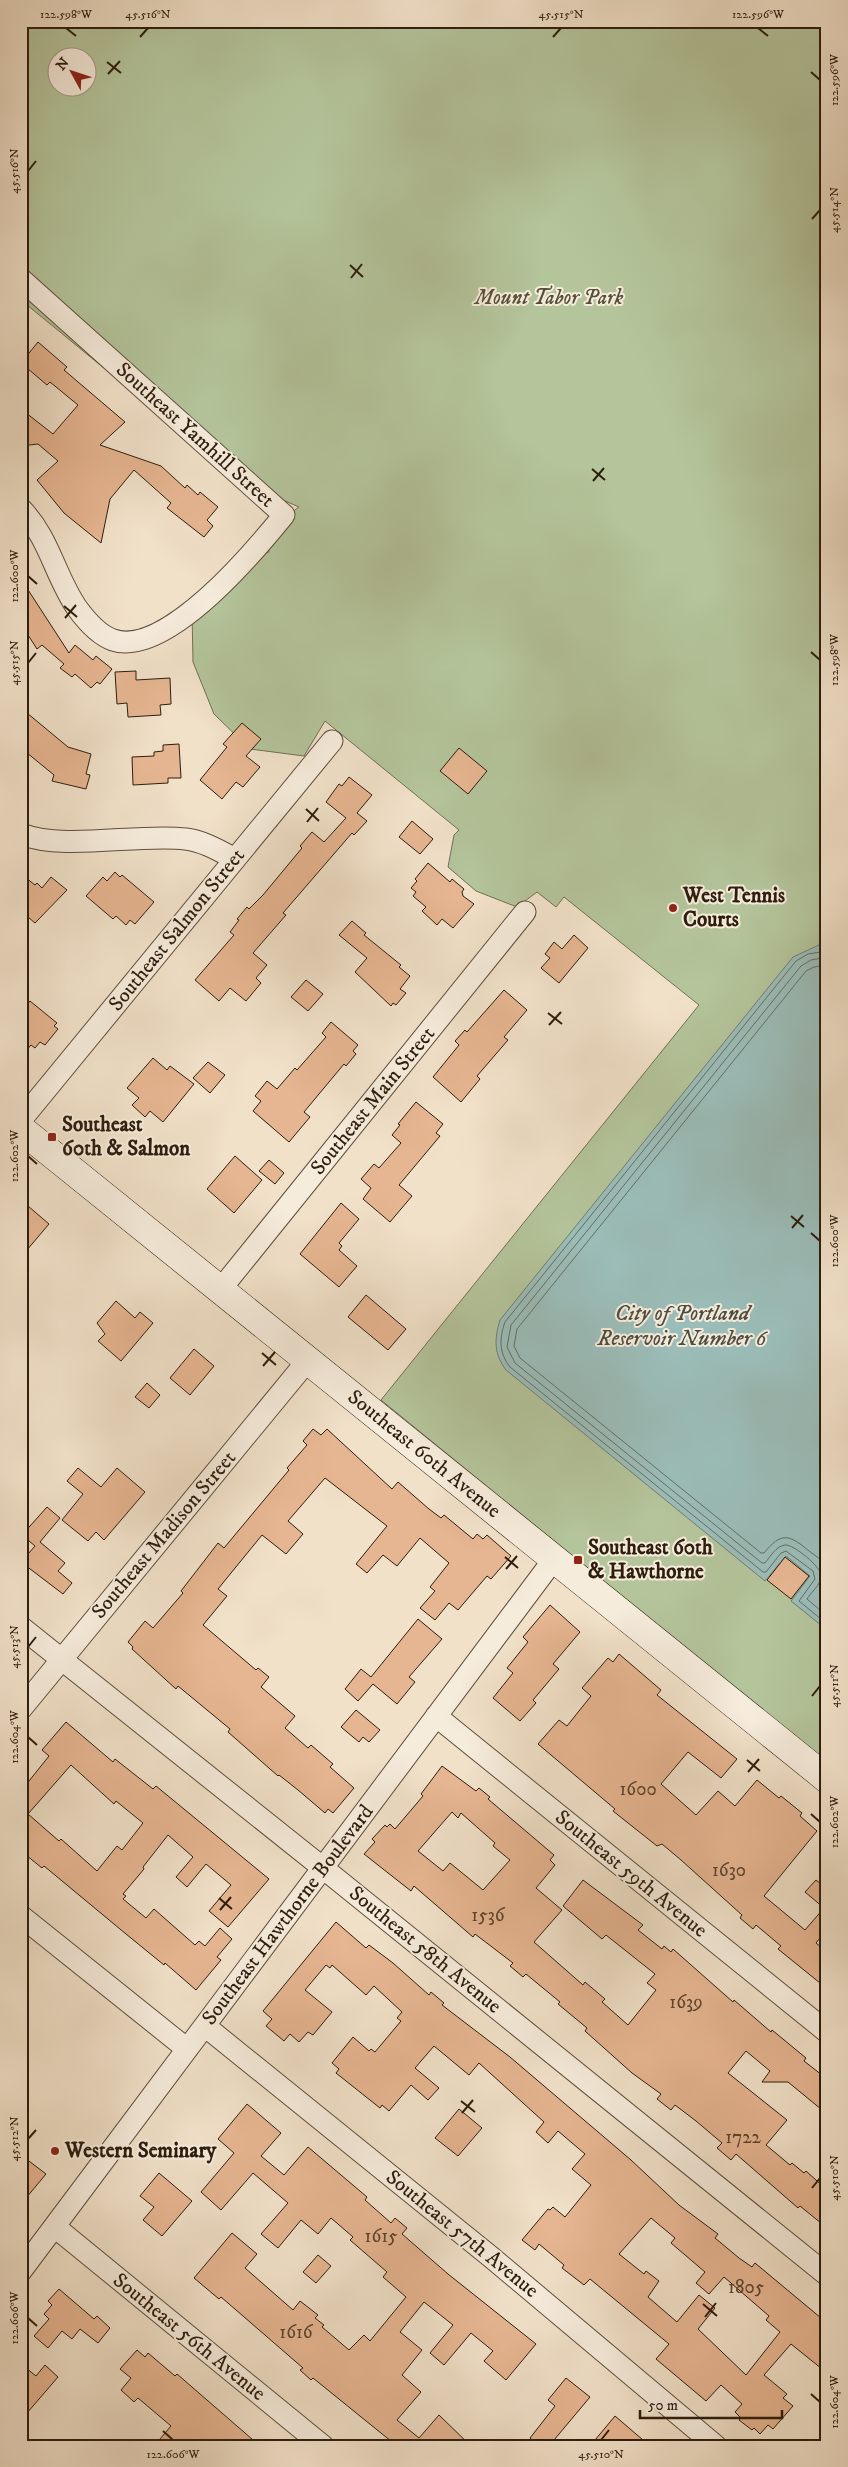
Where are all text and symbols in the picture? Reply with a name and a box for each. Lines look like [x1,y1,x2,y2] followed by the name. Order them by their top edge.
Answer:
[40,7,93,22] text: 122.598°W
[125,7,171,22] text: 45.516°N
[538,7,584,22] text: 45.515°N
[732,7,785,22] text: 122.596°W
[48,48,98,98] north arrow
[827,53,842,106] text: 122.596°W
[52,54,74,74] text: N
[7,148,22,194] text: 45.516°N
[827,187,842,233] text: 45.514°N
[473,285,624,311] park label: Mount Tabor Park
[110,357,280,513] street label: Southeast Yamhill Street
[7,548,22,603] text: 122.600°W
[827,633,842,686] text: 122.598°W
[7,640,22,686] text: 45.515°N
[103,843,251,1017] street label: Southeast Salmon Street
[682,883,785,933] place label: West Tennis Courts
[667,902,679,914] marker: West Tennis Courts
[305,1021,441,1181] street label: Southeast Main Street
[62,1112,191,1162] place label: Southeast 60th & Salmon
[7,1129,22,1182] text: 122.602°W
[46,1131,58,1143] marker: Southeast 60th & Salmon
[827,1213,842,1268] text: 122.600°W
[597,1300,768,1352] water label: City of Portland Reservoir Number 6
[342,1384,506,1524] street label: Southeast 60th Avenue
[86,1446,242,1624] street label: Southeast Madison Street
[588,1535,714,1585] place label: Southeast 60th & Hawthorne
[572,1554,584,1566] marker: Southeast 60th & Hawthorne
[7,1625,22,1669] text: 45.513°N
[827,1664,842,1708] text: 45.511°N
[7,1709,22,1764] text: 122.604°W
[619,1778,657,1801] house number: 1600
[827,1795,842,1848] text: 122.602°W
[197,1799,380,2030] street label: Southeast Hawthorne Boulevard
[550,1805,713,1944] street label: Southeast 59th Avenue
[712,1859,746,1882] house number: 1630
[344,1881,507,2020] street label: Southeast 58th Avenue
[471,1904,506,1927] house number: 1536
[669,1991,703,2014] house number: 1639
[7,2116,22,2162] text: 45.512°N
[725,2126,761,2149] house number: 1722
[64,2138,217,2164] place label: Western Seminary
[49,2145,61,2157] marker: Western Seminary
[827,2155,842,2201] text: 45.510°N
[380,2164,544,2304] street label: Southeast 57th Avenue
[365,2225,398,2248] house number: 1615
[107,2267,271,2407] street label: Southeast 56th Avenue
[728,2276,765,2299] house number: 1805
[7,2290,22,2345] text: 122.606°W
[279,2321,314,2344] house number: 1616
[827,2374,842,2429] text: 122.604°W
[640,2387,783,2419] scale bar
[648,2396,678,2415] text: 50 m
[147,2447,201,2462] text: 122.606°W
[578,2447,624,2462] text: 45.510°N

